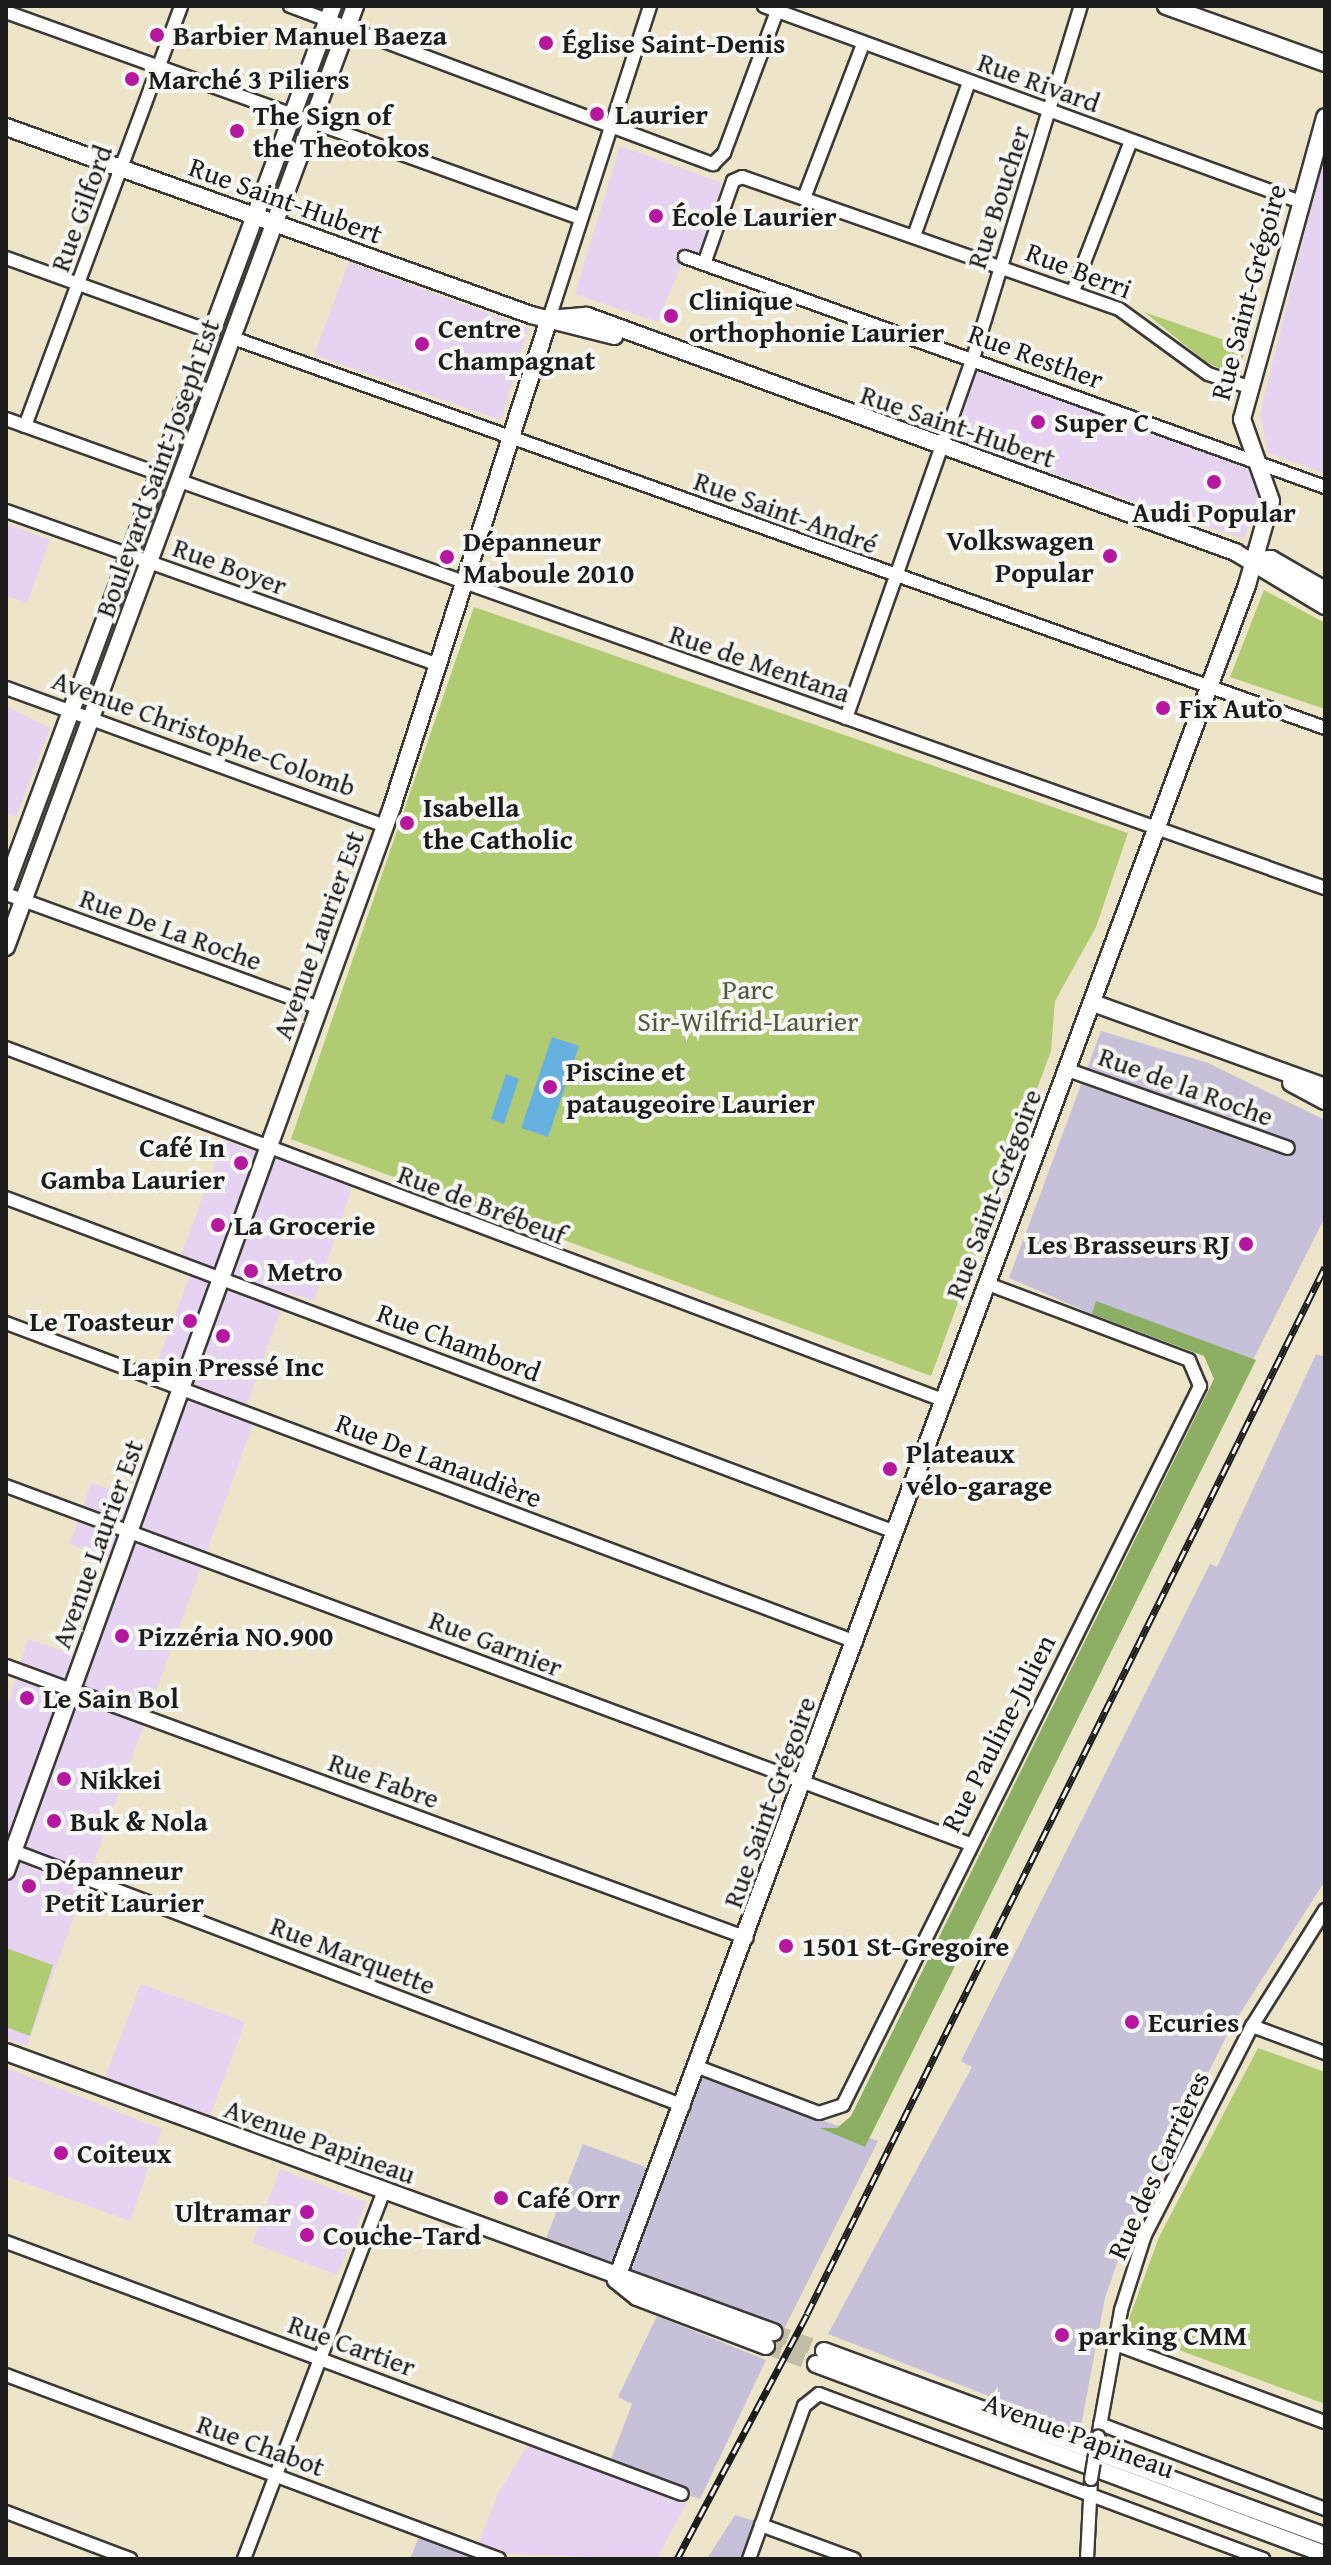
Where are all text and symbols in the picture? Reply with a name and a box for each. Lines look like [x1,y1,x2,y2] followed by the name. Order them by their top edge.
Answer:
[173,18,447,52] place label: Barbier Manuel Baeza
[148,26,166,44] marker: Barbier Manuel Baeza
[562,26,785,60] place label: Église Saint-Denis
[537,34,555,52] marker: Église Saint-Denis
[973,44,1105,120] street label: Rue Rivard
[148,62,349,96] place label: Marché 3 Piliers
[123,70,141,88] marker: Marché 3 Piliers
[615,97,708,131] place label: Laurier
[253,98,430,164] place label: The Sign of the Theotokos
[586,103,608,125] marker: Laurier
[959,121,1037,273] street label: Rue Boucher
[228,122,246,140] marker: The Sign of the Theotokos
[43,140,119,276] street label: Rue Gilford
[185,149,387,251] street label: Rue Saint-Hubert
[1203,180,1293,404] street label: Rue Saint-Grégoire
[672,199,837,233] place label: École Laurier
[647,207,665,225] marker: École Laurier
[1021,235,1137,305] street label: Rue Berri
[689,283,944,349] place label: Clinique orthophonie Laurier
[660,305,682,327] marker: Clinique orthophonie Laurier
[438,311,595,377] place label: Centre Champagnat
[87,314,227,622] street label: Boulevard Saint-Joseph Est
[964,316,1108,396] street label: Rue Resther
[413,335,431,353] marker: Centre Champagnat
[856,377,1060,475] street label: Rue Saint-Hubert
[1054,405,1149,439] place label: Super C
[1029,413,1047,431] marker: Super C
[690,463,882,561] street label: Rue Saint-André
[1205,473,1223,491] marker: Audi Popular
[1132,495,1296,529] place label: Audi Popular
[946,523,1094,589] place label: Volkswagen Popular
[463,524,634,590] place label: Dépanneur Maboule 2010
[168,530,292,602] street label: Rue Boyer
[1101,547,1119,565] marker: Volkswagen Popular
[438,548,456,566] marker: Dépanneur Maboule 2010
[665,616,855,710] street label: Rue de Mentana
[48,662,360,804] street label: Avenue Christophe-Colomb
[1179,691,1283,725] place label: Fix Auto
[1154,699,1172,717] marker: Fix Auto
[423,790,573,856] place label: Isabella the Catholic
[398,814,416,832] marker: Isabella the Catholic
[265,826,371,1044] street label: Avenue Laurier Est
[75,881,267,977] street label: Rue De La Roche
[637,972,859,1038] park label: Parc Sir-Wilfrid-Laurier
[1094,1039,1278,1133] street label: Rue de la Roche
[566,1054,815,1120] place label: Piscine et pataugeoire Laurier
[541,1078,559,1096] marker: Piscine et pataugeoire Laurier
[938,1084,1048,1304] street label: Rue Saint-Grégoire
[41,1130,225,1196] place label: Café In Gamba Laurier
[232,1154,250,1172] marker: Café In Gamba Laurier
[393,1157,571,1251] street label: Rue de Brébeuf
[234,1208,375,1242] place label: La Grocerie
[209,1216,227,1234] marker: La Grocerie
[1027,1227,1230,1261] place label: Les Brasseurs RJ
[1237,1235,1255,1253] marker: Les Brasseurs RJ
[267,1254,343,1288] place label: Metro
[242,1262,260,1280] marker: Metro
[372,1295,546,1389] street label: Rue Chambord
[30,1304,174,1338] place label: Le Toasteur
[181,1312,199,1330] marker: Le Toasteur
[214,1327,232,1345] marker: Lapin Pressé Inc
[122,1349,324,1383] place label: Lapin Pressé Inc
[331,1405,547,1515] street label: Rue De Lanaudière
[44,1435,150,1653] street label: Avenue Laurier Est
[906,1436,1052,1502] place label: Plateaux vélo-garage
[881,1460,899,1478] marker: Plateaux vélo-garage
[425,1602,567,1684] street label: Rue Garnier
[138,1619,333,1653] place label: Pizzéria NO.900
[113,1627,131,1645] marker: Pizzéria NO.900
[934,1629,1062,1837] street label: Rue Pauline-Julien
[43,1681,179,1715] place label: Le Sain Bol
[18,1689,36,1707] marker: Le Sain Bol
[715,1692,823,1912] street label: Rue Saint-Grégoire
[324,1745,444,1815] street label: Rue Fabre
[80,1762,161,1796] place label: Nikkei
[55,1770,73,1788] marker: Nikkei
[70,1804,208,1838] place label: Buk & Nola
[45,1812,63,1830] marker: Buk & Nola
[45,1853,204,1919] place label: Dépanneur Petit Laurier
[20,1877,38,1895] marker: Dépanneur Petit Laurier
[266,1908,440,2002] street label: Rue Marquette
[802,1929,1009,1963] place label: 1501 St-Gregoire
[777,1937,795,1955] marker: 1501 St-Gregoire
[1148,2005,1239,2039] place label: Ecuries
[1123,2013,1141,2031] marker: Ecuries
[1100,2066,1216,2264] street label: Rue des Carrières
[220,2091,420,2191] street label: Avenue Papineau
[77,2136,172,2170] place label: Coiteux
[52,2144,70,2162] marker: Coiteux
[517,2181,620,2215] place label: Café Orr
[492,2189,510,2207] marker: Café Orr
[175,2195,291,2229] place label: Ultramar
[298,2203,316,2221] marker: Ultramar
[323,2218,481,2252] place label: Couche-Tard
[298,2226,316,2244] marker: Couche-Tard
[284,2306,420,2384] street label: Rue Cartier
[1078,2318,1247,2352] place label: parking CMM
[1053,2326,1071,2344] marker: parking CMM
[979,2385,1179,2485] street label: Avenue Papineau
[193,2406,329,2484] street label: Rue Chabot

